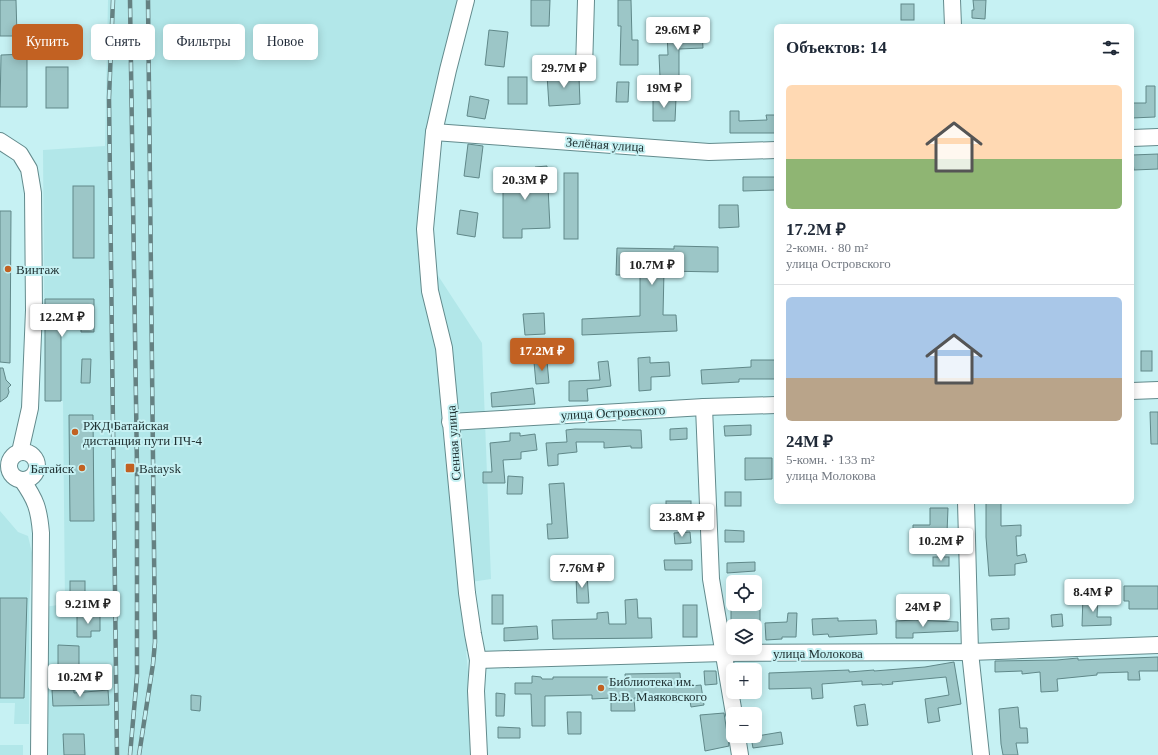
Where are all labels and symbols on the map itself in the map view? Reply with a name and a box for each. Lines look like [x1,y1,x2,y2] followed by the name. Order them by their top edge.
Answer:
[641,17,715,51] pin: 29.6M ₽
[527,55,601,89] pin: 29.7M ₽
[636,75,692,109] pin: 19M ₽
[565,134,645,155] street label: Зелёная улица
[488,167,562,201] pin: 20.3M ₽
[615,252,689,286] pin: 10.7M ₽
[16,262,60,277] place label: Винтаж
[3,264,13,274] marker: Винтаж
[25,304,99,338] pin: 12.2M ₽
[505,338,579,372] pin: 17.2M ₽
[560,402,666,423] street label: улица Островского
[443,405,464,481] street label: Сенная улица
[83,418,203,448] place label: РЖД Батайская дистанция пути ПЧ-4
[70,427,80,437] marker: РЖД Батайская дистанция пути ПЧ-4
[30,461,75,476] place label: Батайск
[139,461,181,476] place label: Bataysk
[124,462,136,474] marker: Bataysk
[77,463,87,473] marker: Батайск
[645,504,719,538] pin: 23.8M ₽
[904,528,978,562] pin: 10.2M ₽
[545,555,619,589] pin: 7.76M ₽
[1060,579,1126,613] pin: 8.4M ₽
[51,591,125,625] pin: 9.21M ₽
[895,594,951,628] pin: 24M ₽
[773,646,863,661] street label: улица Молокова
[43,664,117,698] pin: 10.2M ₽
[609,674,707,704] place label: Библиотека им. В.В. Маяковского
[596,683,606,693] marker: Библиотека им. В.В. Маяковского

